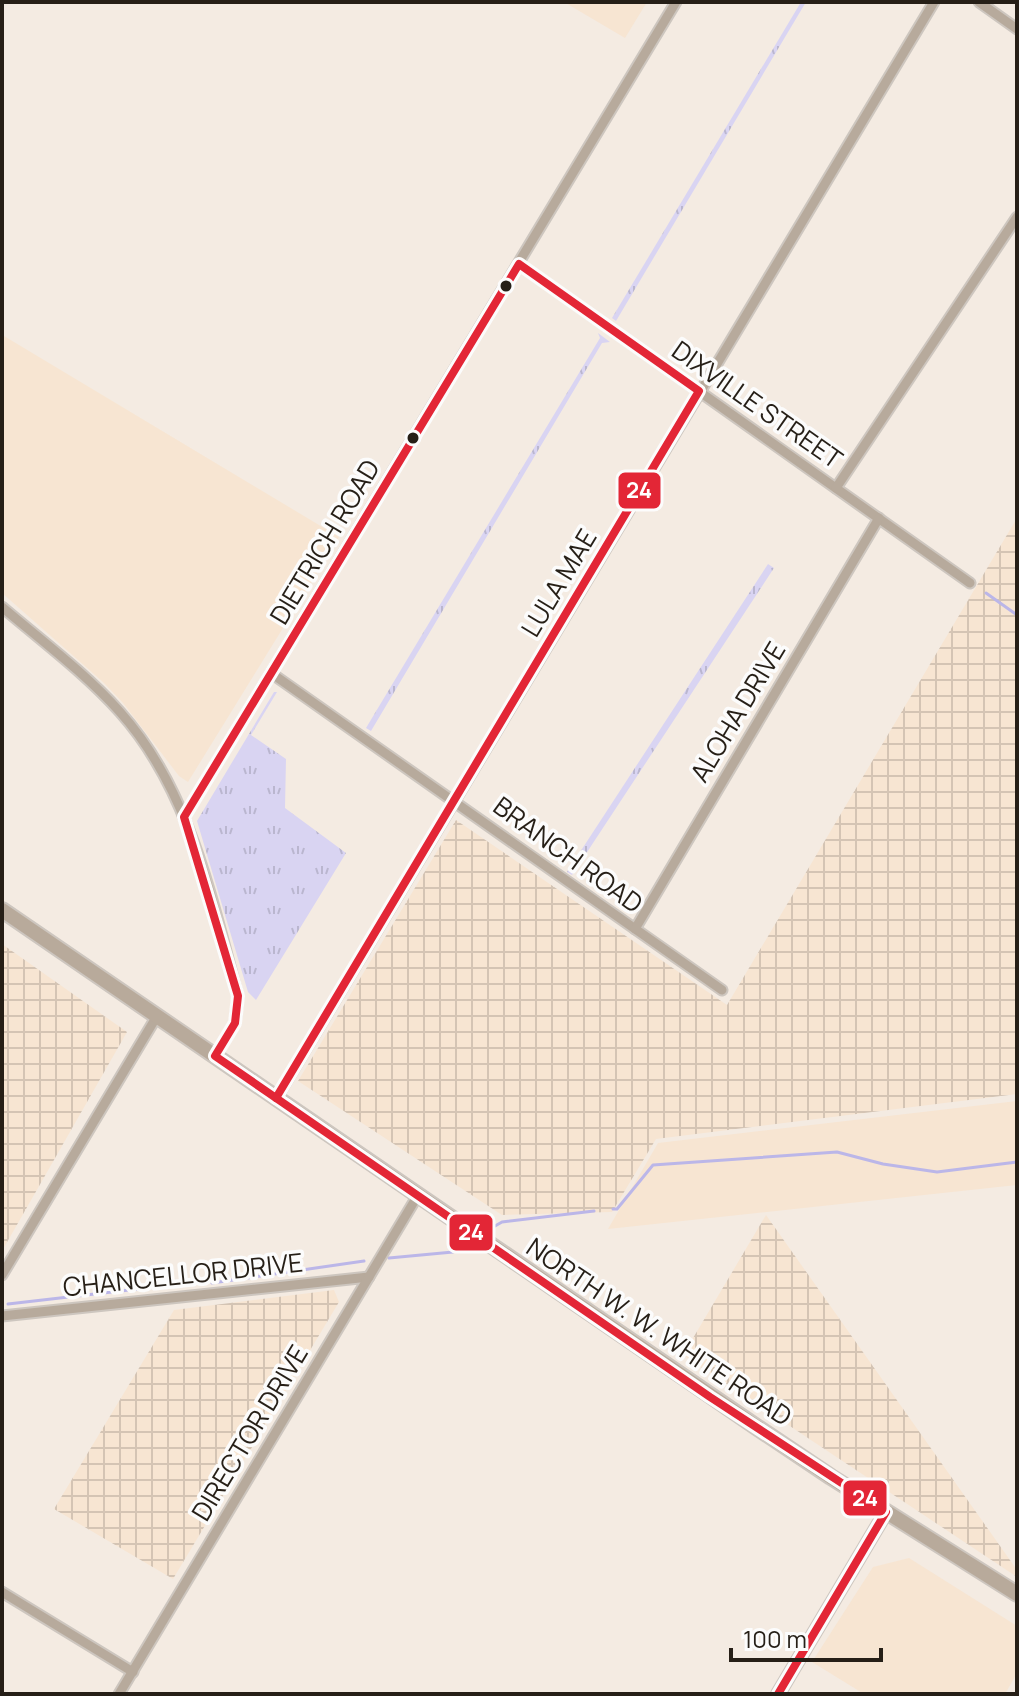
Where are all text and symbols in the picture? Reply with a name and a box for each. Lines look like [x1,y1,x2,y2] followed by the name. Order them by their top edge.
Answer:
[498,278,514,294] unlabelled marker
[665,332,850,477] street label: DIXVILLE STREET
[405,430,421,446] unlabelled marker
[261,452,388,631] street label: DIETRICH ROAD
[617,471,662,510] line badge: 24
[626,475,652,505] text: 24
[512,522,604,643] street label: LULA MAE
[681,635,793,788] street label: ALOHA DRIVE
[486,788,651,921] street label: BRANCH ROAD
[448,1213,494,1252] line badge: 24
[458,1217,484,1247] text: 24
[520,1229,799,1434] street label: NORTH W. W. WHITE ROAD
[61,1244,305,1305] street label: CHANCELLOR DRIVE
[182,1338,316,1527] street label: DIRECTOR DRIVE
[842,1479,888,1517] line badge: 24
[852,1483,878,1513] text: 24
[731,1612,881,1662] scale bar
[743,1622,807,1655] text: 100 m

